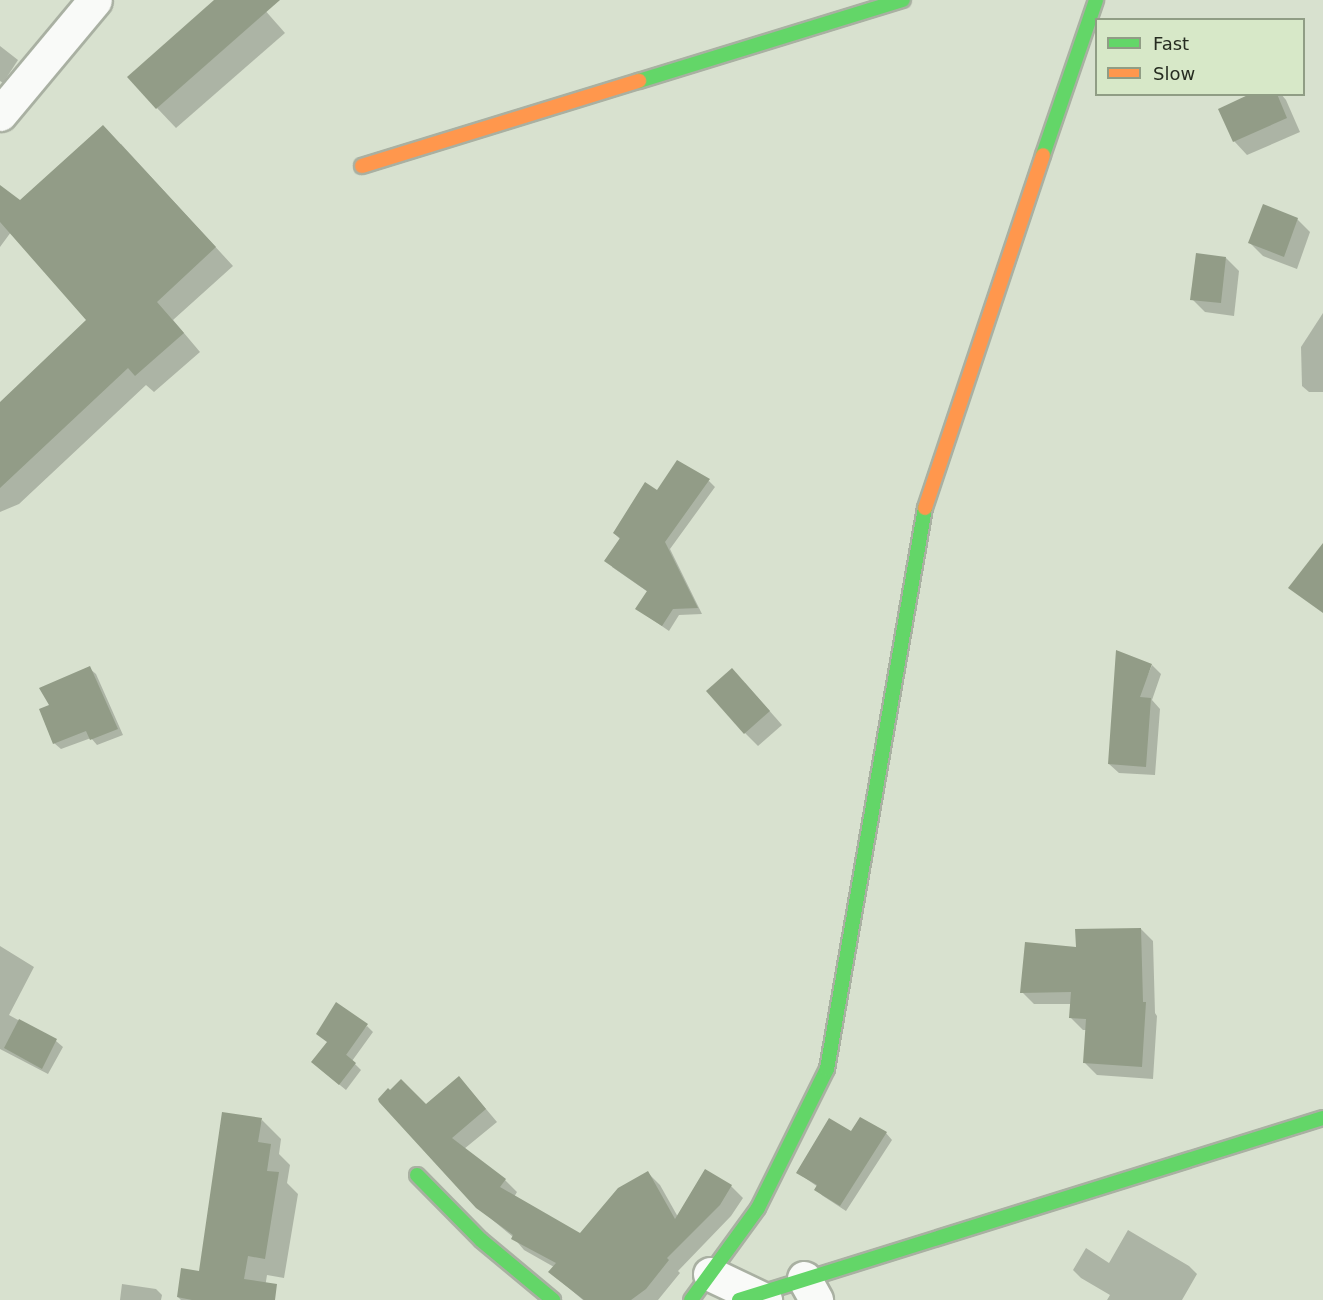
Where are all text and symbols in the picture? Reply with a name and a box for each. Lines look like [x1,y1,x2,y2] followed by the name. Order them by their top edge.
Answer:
[1095,18,1305,96] legend
[1153,33,1189,54] text: Fast
[1153,63,1195,84] text: Slow

